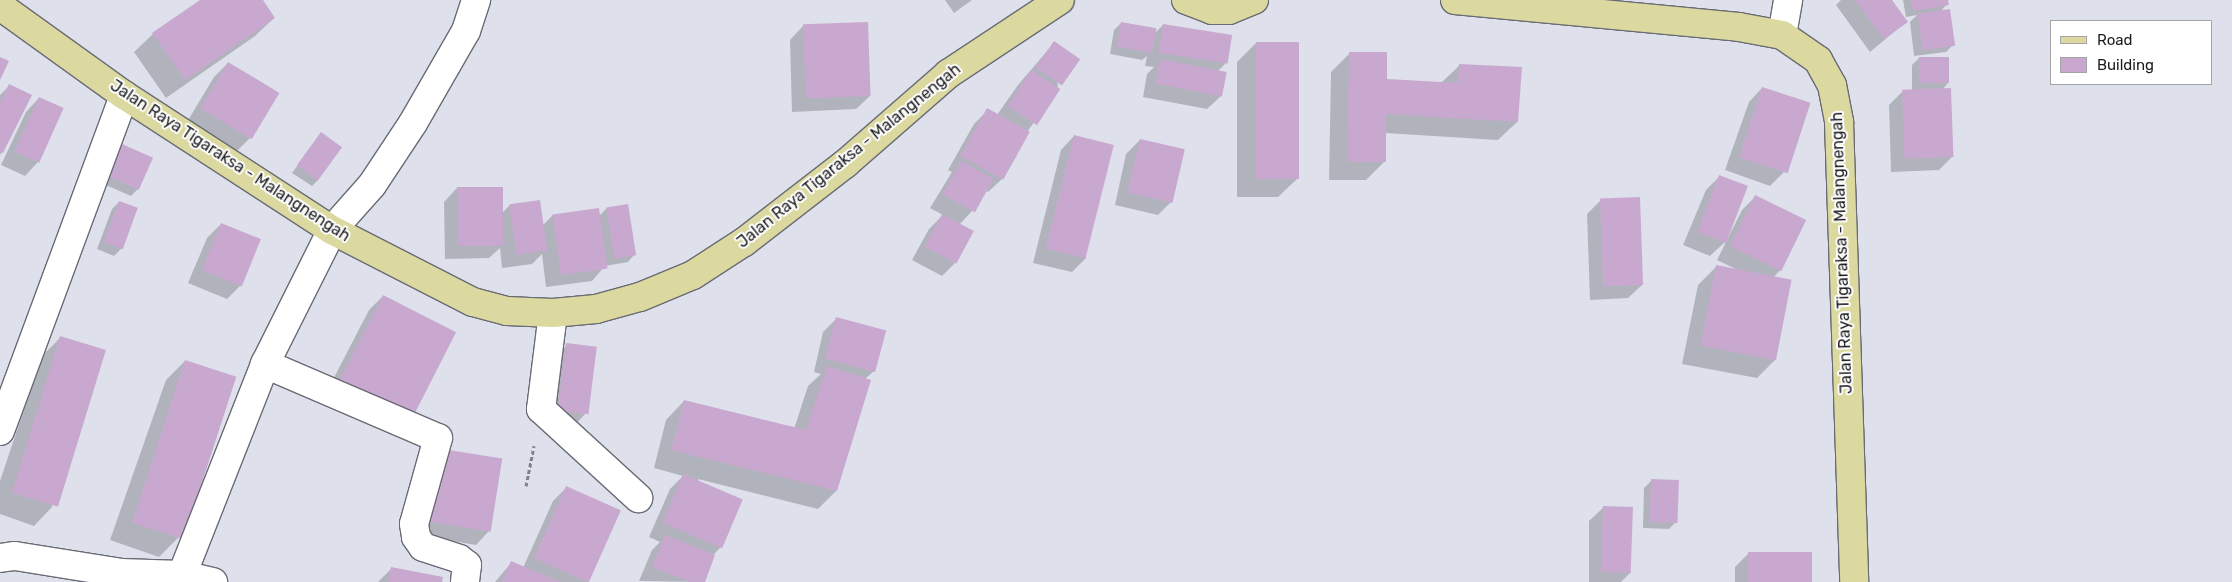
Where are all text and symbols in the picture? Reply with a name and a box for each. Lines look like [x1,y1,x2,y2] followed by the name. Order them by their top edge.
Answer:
[2050,20,2212,85] legend
[2097,31,2133,49] text: Road
[2097,56,2154,74] text: Building
[733,60,965,252] street label: Jalan Raya Tigaraksa - Malangnengah
[106,76,354,246] street label: Jalan Raya Tigaraksa - Malangnengah
[1827,111,1857,395] street label: Jalan Raya Tigaraksa - Malangnengah

